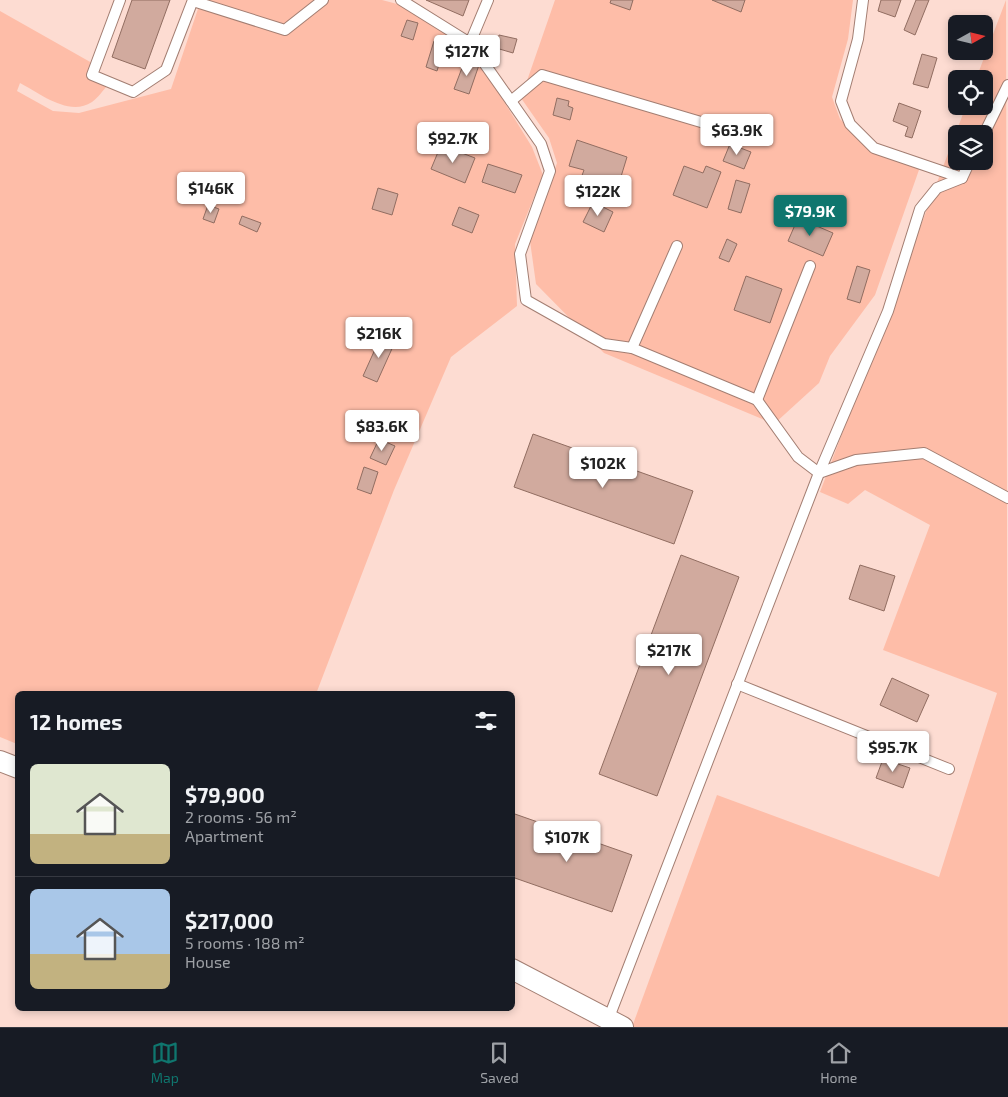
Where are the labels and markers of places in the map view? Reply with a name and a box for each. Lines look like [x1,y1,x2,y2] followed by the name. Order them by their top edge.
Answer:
[432,34,502,77] pin: $127K
[696,114,778,156] pin: $63.9K
[412,121,494,164] pin: $92.7K
[176,172,246,214] pin: $146K
[563,174,633,217] pin: $122K
[769,194,851,237] pin: $79.9K
[344,316,414,359] pin: $216K
[341,410,423,452] pin: $83.6K
[568,446,638,489] pin: $102K
[634,634,704,676] pin: $217K
[852,730,934,773] pin: $95.7K
[532,820,602,863] pin: $107K

